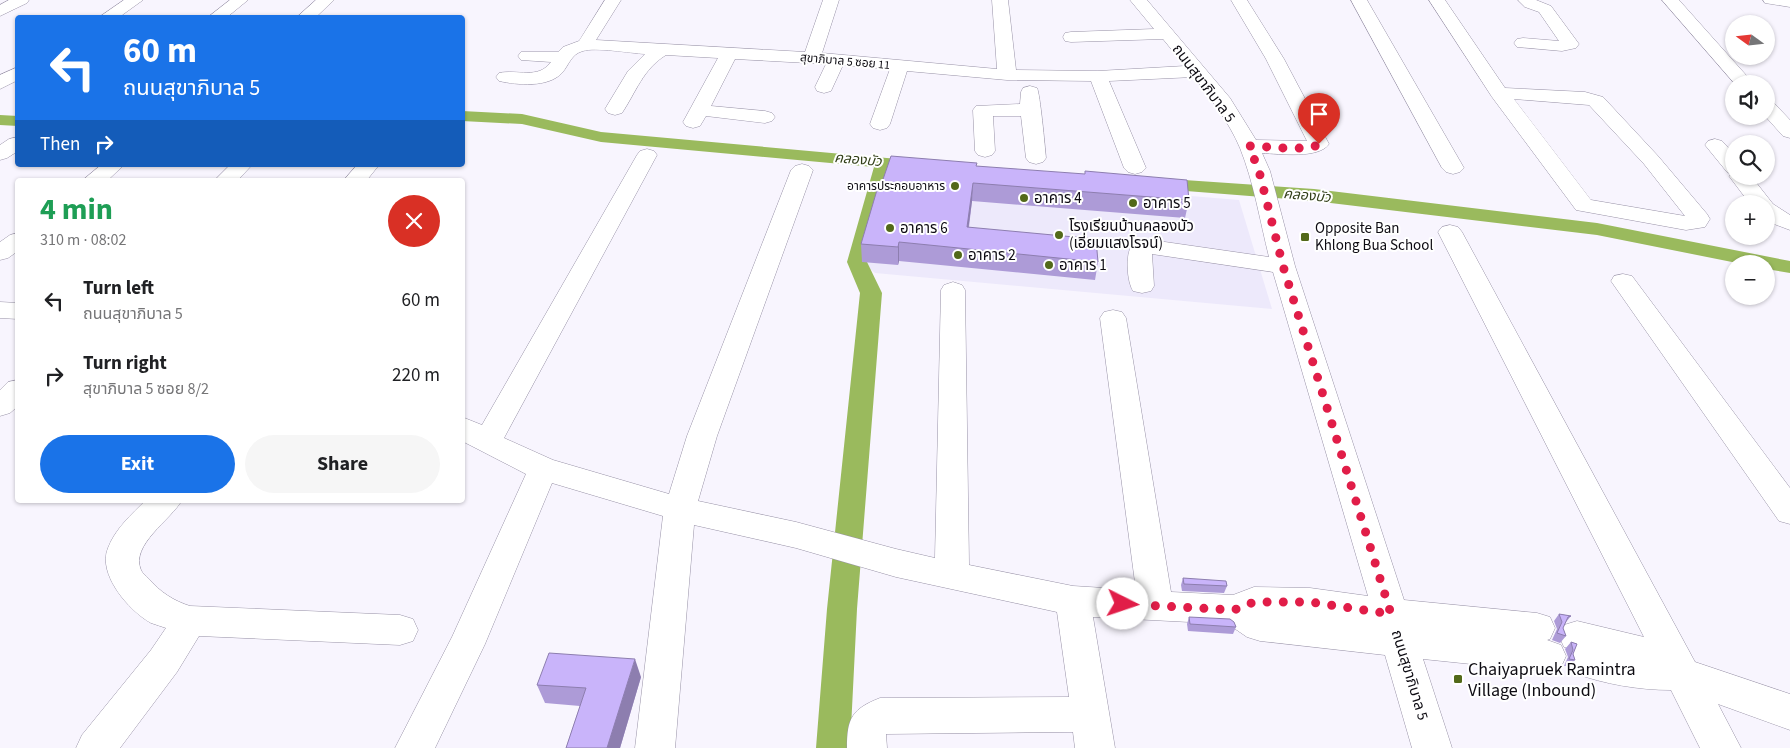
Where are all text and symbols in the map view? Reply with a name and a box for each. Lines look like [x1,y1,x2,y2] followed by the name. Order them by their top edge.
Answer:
[1725,15,1775,65] north arrow
[1725,15,1775,305] map controls
[123,26,197,76] text: 60 m
[40,35,105,100] icon: left
[1167,40,1240,127] street label: ถนนสุขาภิบาล 5
[799,49,891,74] street label: สุขาภิบาล 5 ซอย 11
[123,72,260,104] text: ถนนสุขาภิบาล 5
[1725,75,1775,125] button: sound
[1298,93,1340,144] pin
[1305,100,1333,128] icon: arrive
[90,130,118,158] icon: right
[40,131,80,158] text: Then
[1725,135,1775,185] button: search
[833,148,884,172] water label: คลองบัว
[847,178,945,195] place label: อาคารประกอบอาหาร
[949,180,961,192] marker: อาคารประกอบอาหาร
[1282,184,1333,208] water label: คลองบัว
[40,188,113,231] text: 4 min
[1034,188,1082,209] place label: อาคาร 4
[1018,192,1030,204] marker: อาคาร 4
[1143,193,1191,214] place label: อาคาร 5
[388,195,440,247] button: close
[1725,195,1775,245] button: +
[1127,197,1139,209] marker: อาคาร 5
[1069,216,1194,254] place label: โรงเรียนบ้านคลองบัว (เอี่ยมแสงโรจน์)
[900,218,948,239] place label: อาคาร 6
[1315,218,1433,256] place label: Opposite Ban Khlong Bua School
[884,222,896,234] marker: อาคาร 6
[40,229,127,251] text: 310 m · 08:02
[1053,229,1065,241] marker: โรงเรียนบ้านคลองบัว (เอี่ยมแสงโรจน์)
[1299,231,1311,243] marker: Opposite Ban Khlong Bua School
[968,245,1016,266] place label: อาคาร 2
[952,249,964,261] marker: อาคาร 2
[1059,255,1107,276] place label: อาคาร 1
[1725,255,1775,305] button: −
[1043,259,1055,271] marker: อาคาร 1
[83,275,154,302] text: Turn left
[40,287,68,315] icon: left
[402,287,440,314] text: 60 m
[83,303,183,325] text: ถนนสุขาภิบาล 5
[83,350,167,377] text: Turn right
[40,362,68,390] icon: right
[392,362,440,389] text: 220 m
[83,378,209,400] text: สุขาภิบาล 5 ซอย 8/2
[40,435,235,493] button: Exit
[245,435,440,493] button: Share
[1096,577,1148,629] position arrow
[1386,627,1433,723] street label: ถนนสุขาภิบาล 5
[1468,657,1636,703] place label: Chaiyapruek Ramintra Village (Inbound)
[1452,673,1464,685] marker: Chaiyapruek Ramintra Village (Inbound)

